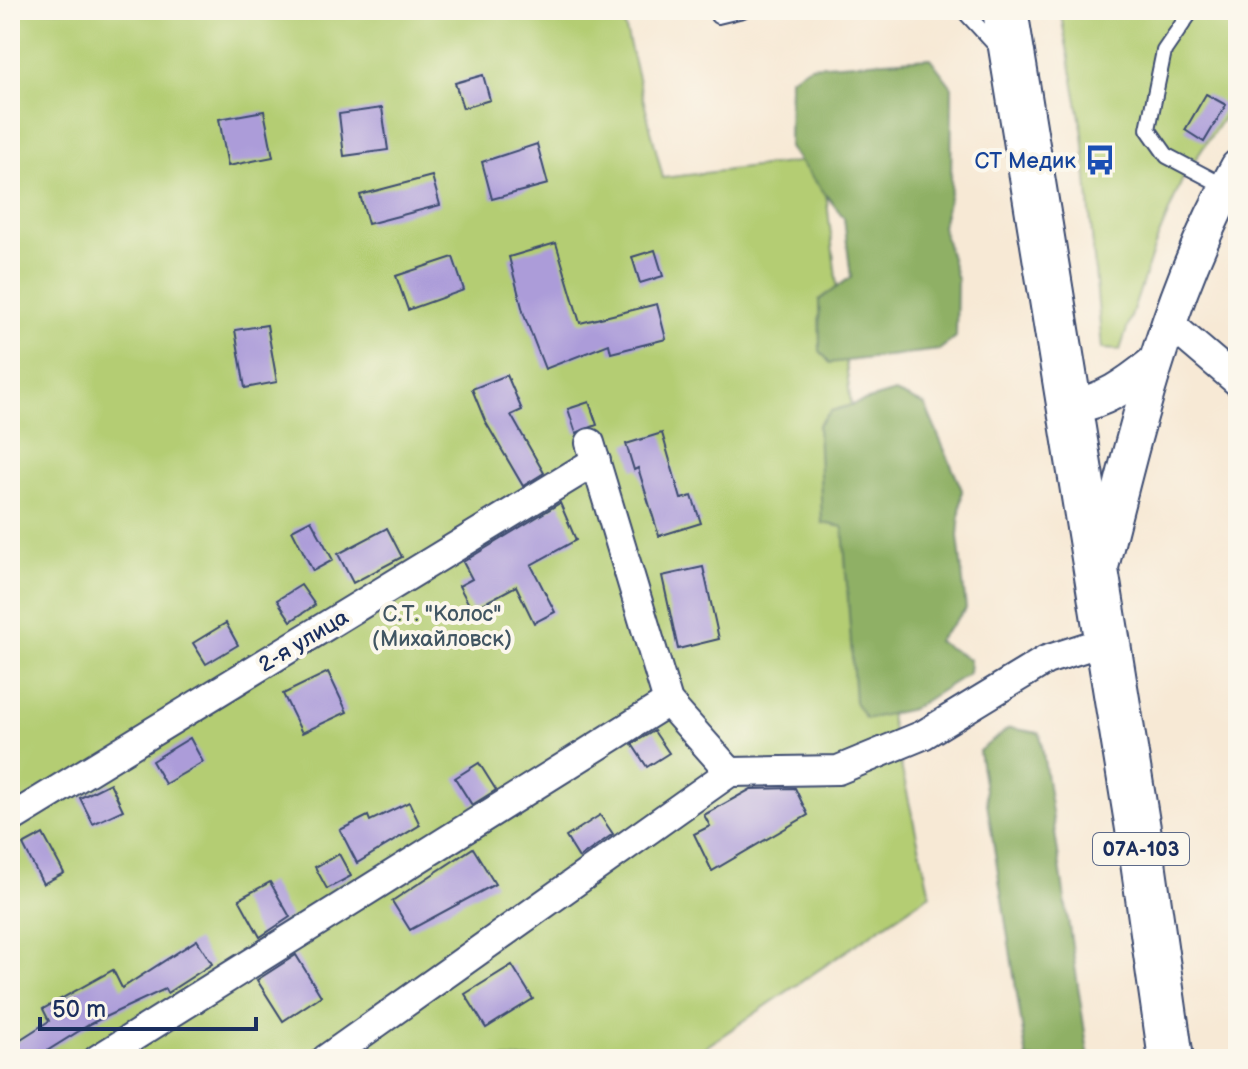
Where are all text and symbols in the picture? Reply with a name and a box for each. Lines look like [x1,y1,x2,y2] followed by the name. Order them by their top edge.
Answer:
[1083,143,1117,177] bus stop icon: СТ Медик
[974,148,1076,175] place label: СТ Медик
[372,601,512,653] park label: С.Т. "Колос" (Михайловск)
[254,604,354,679] street label: 2-я улица
[1093,833,1189,865] road number: 07А-103
[40,981,256,1031] scale bar
[52,995,106,1024] text: 50 m

